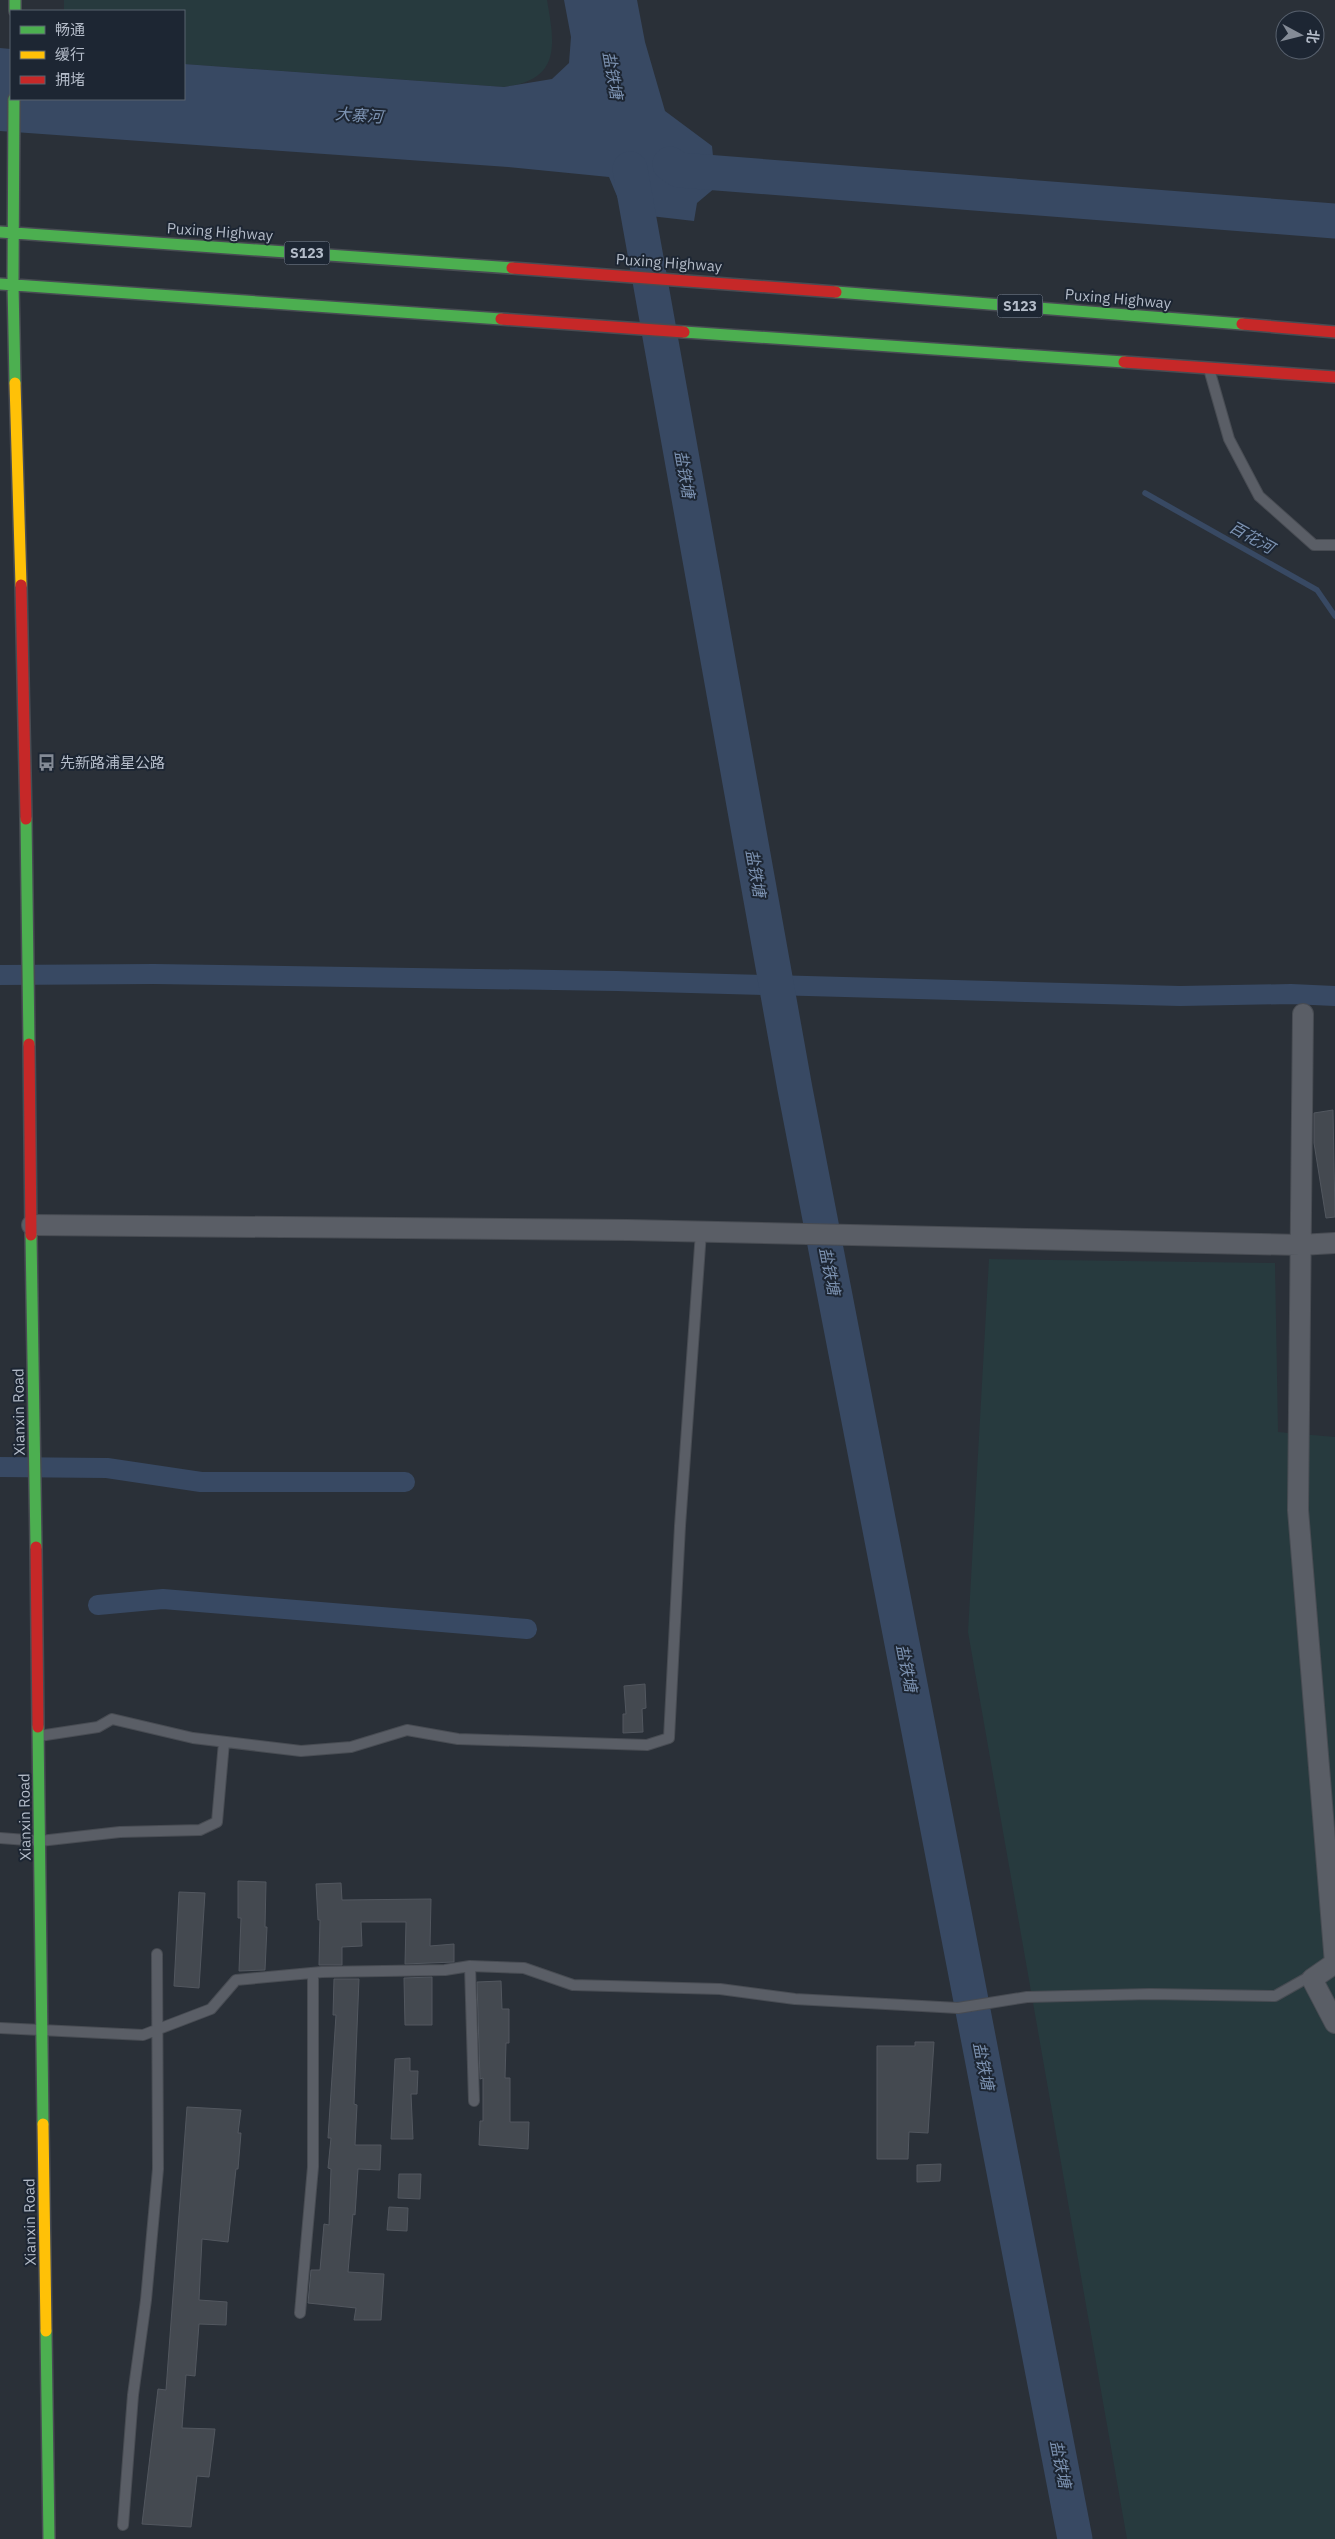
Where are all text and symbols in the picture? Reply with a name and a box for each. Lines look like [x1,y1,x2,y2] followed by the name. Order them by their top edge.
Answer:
[10,10,185,100] legend
[1275,10,1325,60] north arrow
[55,20,85,39] text: 畅通
[1303,29,1323,45] text: 北
[55,45,85,64] text: 缓行
[599,50,628,103] water label: 盐铁塘
[55,70,85,89] text: 拥堵
[334,103,387,127] water label: 大寨河
[166,218,274,245] street label: Puxing Highway
[284,242,330,264] road number: S123
[615,249,723,276] street label: Puxing Highway
[1064,284,1172,313] street label: Puxing Highway
[998,294,1042,318] road number: S123
[671,449,700,502] water label: 盐铁塘
[1226,517,1280,559] water label: 百花河
[36,753,56,773] bus stop icon: 先新路浦星公路
[60,753,165,772] place label: 先新路浦星公路
[742,848,771,901] water label: 盐铁塘
[816,1246,845,1299] water label: 盐铁塘
[8,1368,29,1456] street label: Xianxin Road
[893,1643,922,1696] water label: 盐铁塘
[14,1773,35,1861] street label: Xianxin Road
[970,2041,999,2094] water label: 盐铁塘
[19,2178,40,2266] street label: Xianxin Road
[1047,2439,1076,2492] water label: 盐铁塘

